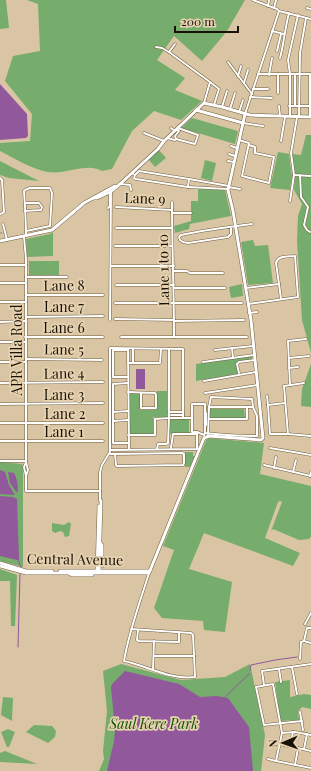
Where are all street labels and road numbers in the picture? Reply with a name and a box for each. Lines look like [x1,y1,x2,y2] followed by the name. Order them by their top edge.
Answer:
[124,188,166,208] street label: Lane 9
[153,234,173,306] street label: Lane 1 to 10
[43,275,85,295] street label: Lane 8
[44,297,84,316] street label: Lane 7
[7,304,26,397] street label: APR Villa Road
[43,318,85,337] street label: Lane 6
[44,339,84,359] street label: Lane 5
[43,363,85,383] street label: Lane 4
[44,385,84,404] street label: Lane 3
[45,404,86,423] street label: Lane 2
[44,422,84,441] street label: Lane 1
[27,549,123,569] street label: Central Avenue

